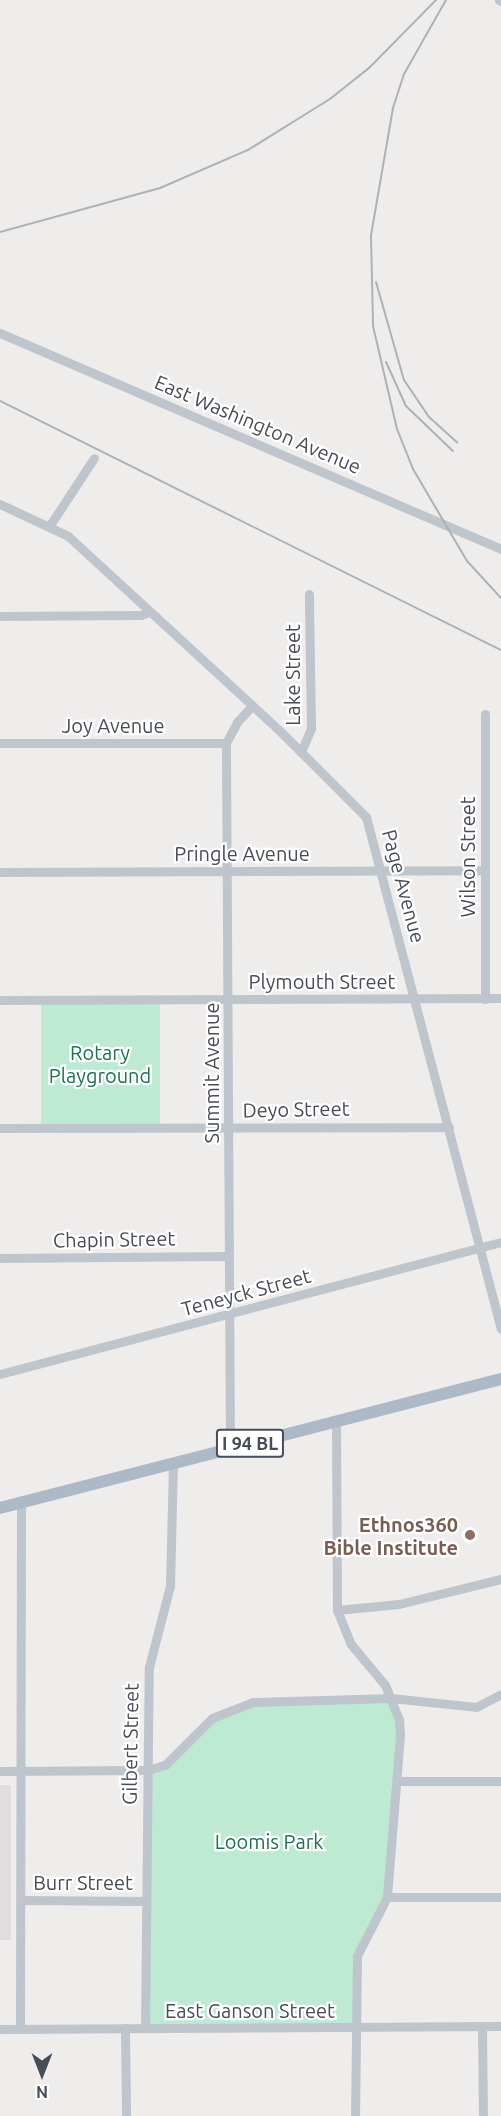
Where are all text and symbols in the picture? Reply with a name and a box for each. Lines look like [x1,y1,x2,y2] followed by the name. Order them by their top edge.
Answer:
[151,370,365,478] street label: East Washington Avenue
[280,624,304,726] street label: Lake Street
[61,713,165,737] street label: Joy Avenue
[455,796,479,918] street label: Wilson Street
[377,827,431,945] street label: Page Avenue
[174,841,310,865] street label: Pringle Avenue
[249,969,395,993] street label: Plymouth Street
[199,1002,223,1144] street label: Summit Avenue
[49,1040,151,1087] park label: Rotary Playground
[242,1096,350,1122] street label: Deyo Street
[53,1226,175,1252] street label: Chapin Street
[179,1263,313,1321] street label: Teneyck Street
[216,1428,284,1458] road number: I 94 BL
[323,1512,458,1559] place label: Ethnos360 Bible Institute
[463,1528,477,1542] marker: Ethnos360 Bible Institute
[117,1683,143,1805] street label: Gilbert Street
[215,1829,323,1853] park label: Loomis Park
[33,1870,133,1894] street label: Burr Street
[165,1998,335,2022] street label: East Ganson Street
[12,2044,72,2104] north arrow
[36,2083,48,2101] text: N

